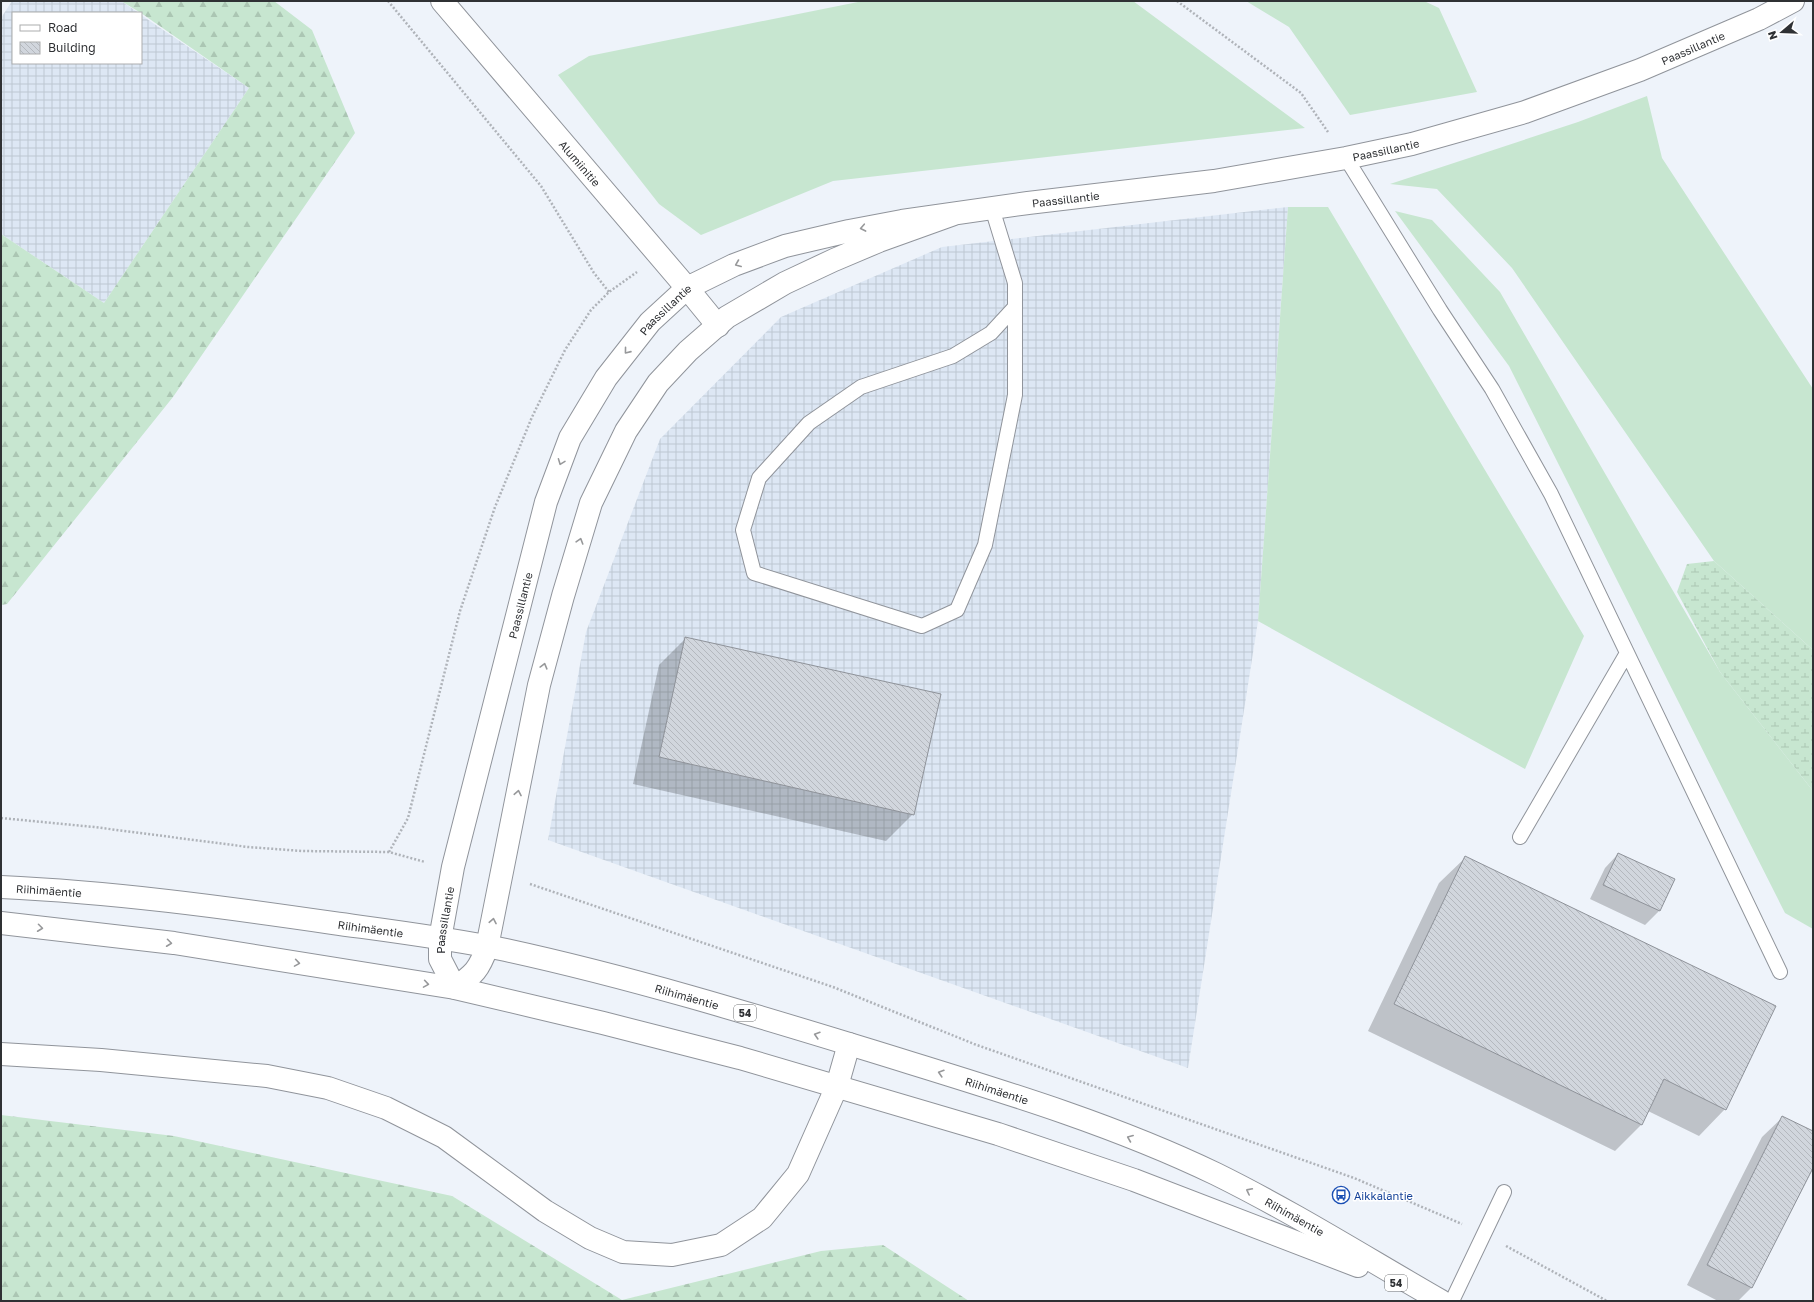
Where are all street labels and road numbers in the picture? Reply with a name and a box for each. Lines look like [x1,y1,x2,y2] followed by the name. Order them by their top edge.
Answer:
[1659,28,1726,67] street label: Paassillantie
[1351,136,1421,163] street label: Paassillantie
[557,137,604,189] street label: Alumiinitie
[1031,188,1100,209] street label: Paassillantie
[636,281,693,337] street label: Paassillantie
[505,571,534,640] street label: Paassillantie
[16,881,82,899] street label: Riihimäentie
[433,886,456,954] street label: Paassillantie
[337,917,404,939] street label: Riihimäentie
[654,981,721,1011] street label: Riihimäentie
[734,1005,756,1021] road number: 54
[964,1074,1030,1106] street label: Riihimäentie
[1263,1194,1327,1238] street label: Riihimäentie
[1385,1275,1407,1291] road number: 54

